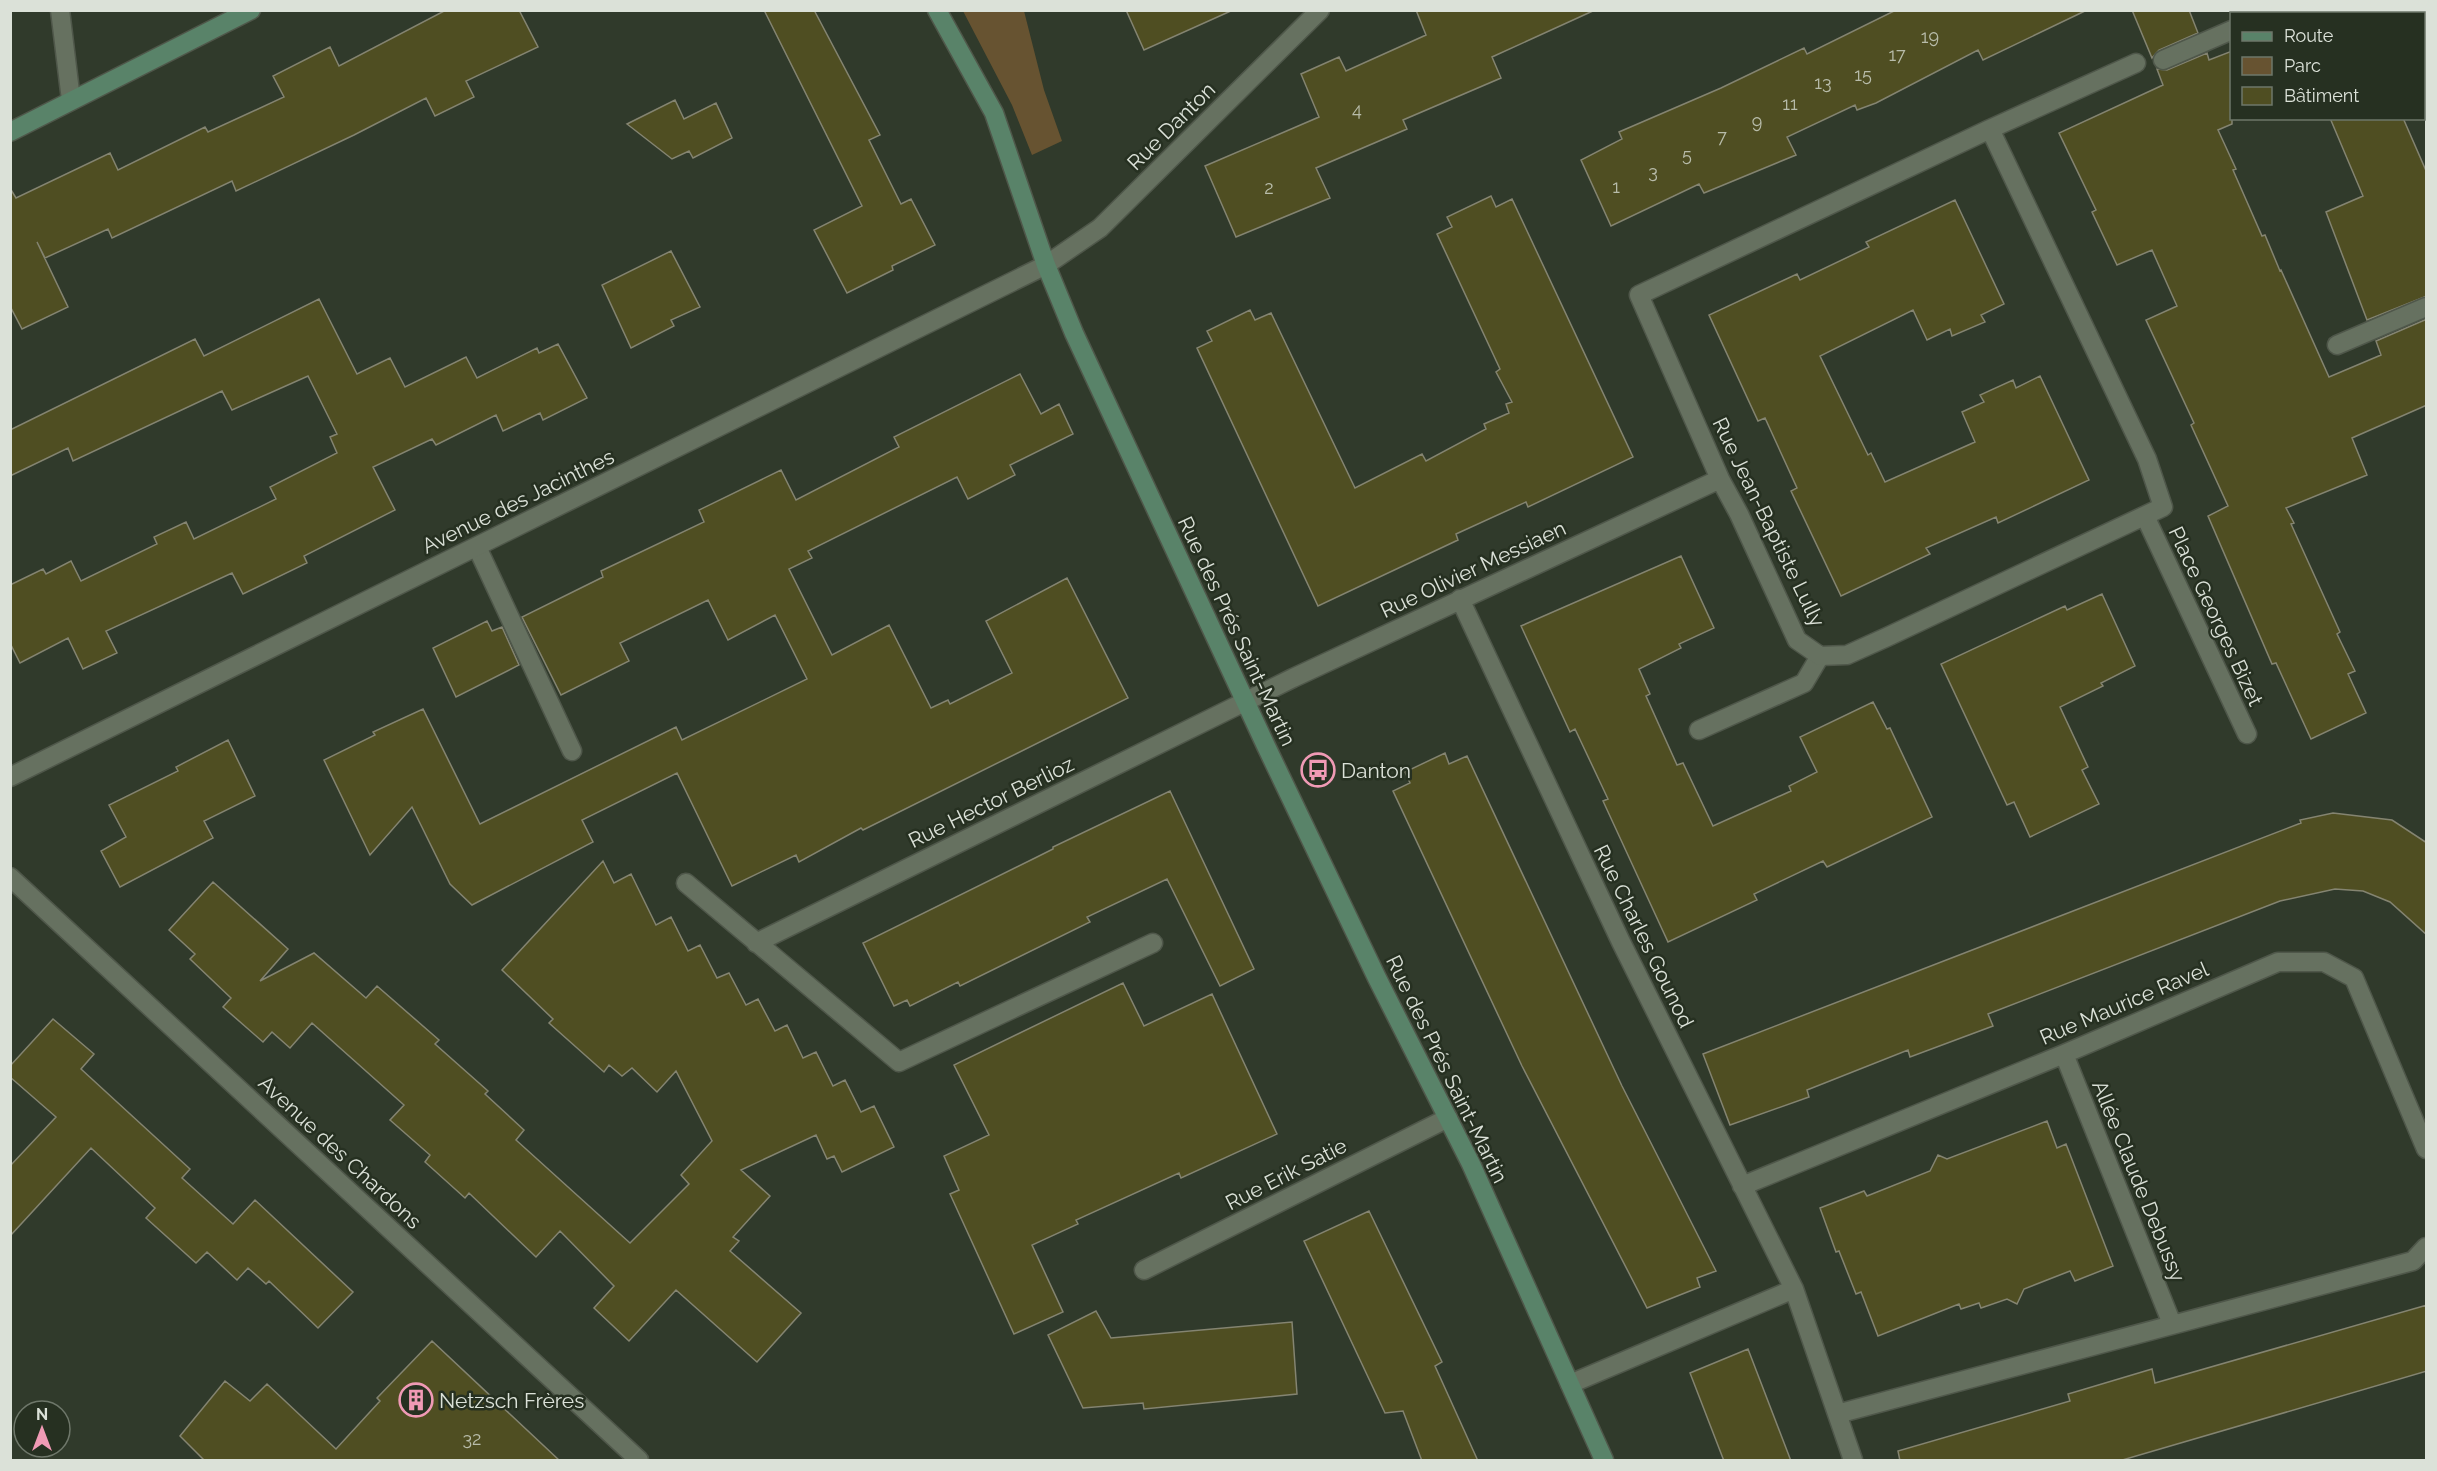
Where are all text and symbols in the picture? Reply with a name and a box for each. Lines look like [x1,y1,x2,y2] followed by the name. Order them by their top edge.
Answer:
[2230,12,2425,120] legend
[2284,25,2334,46] text: Route
[1921,26,1939,47] house number: 19
[1888,44,1906,65] house number: 17
[2284,55,2321,76] text: Parc
[1854,64,1872,85] house number: 15
[1814,72,1832,93] house number: 13
[1122,77,1220,175] street label: Rue Danton
[2284,85,2359,106] text: Bâtiment
[1782,93,1798,114] house number: 11
[1352,99,1362,120] house number: 4
[1752,111,1762,132] house number: 9
[1717,126,1727,147] house number: 7
[1682,144,1692,165] house number: 5
[1648,161,1658,182] house number: 3
[1612,176,1620,197] house number: 1
[1264,177,1274,198] house number: 2
[1707,413,1831,631] street label: Rue Jean-Baptiste Lully
[418,444,618,558] street label: Avenue des Jacinthes
[1173,512,1301,750] street label: Rue des Prés Saint-Martin
[1376,515,1570,623] street label: Rue Olivier Messiaen
[2163,522,2269,710] street label: Place Georges Bizet
[904,751,1078,853] street label: Rue Hector Berlioz
[1300,752,1336,788] bus stop icon: Danton
[1341,758,1411,783] place label: Danton
[1589,840,1699,1032] street label: Rue Charles Gounod
[1381,951,1513,1187] street label: Rue des Prés Saint-Martin
[2036,956,2212,1050] street label: Rue Maurice Ravel
[254,1070,426,1234] street label: Avenue des Chardons
[2087,1077,2191,1285] street label: Allée Claude Debussy
[1221,1133,1351,1215] street label: Rue Erik Satie
[398,1382,434,1418] building icon: Netzsch Frères
[439,1388,584,1413] place label: Netzsch Frères
[12,1399,72,1459] north arrow
[36,1405,48,1424] text: N
[463,1428,482,1449] house number: 32

